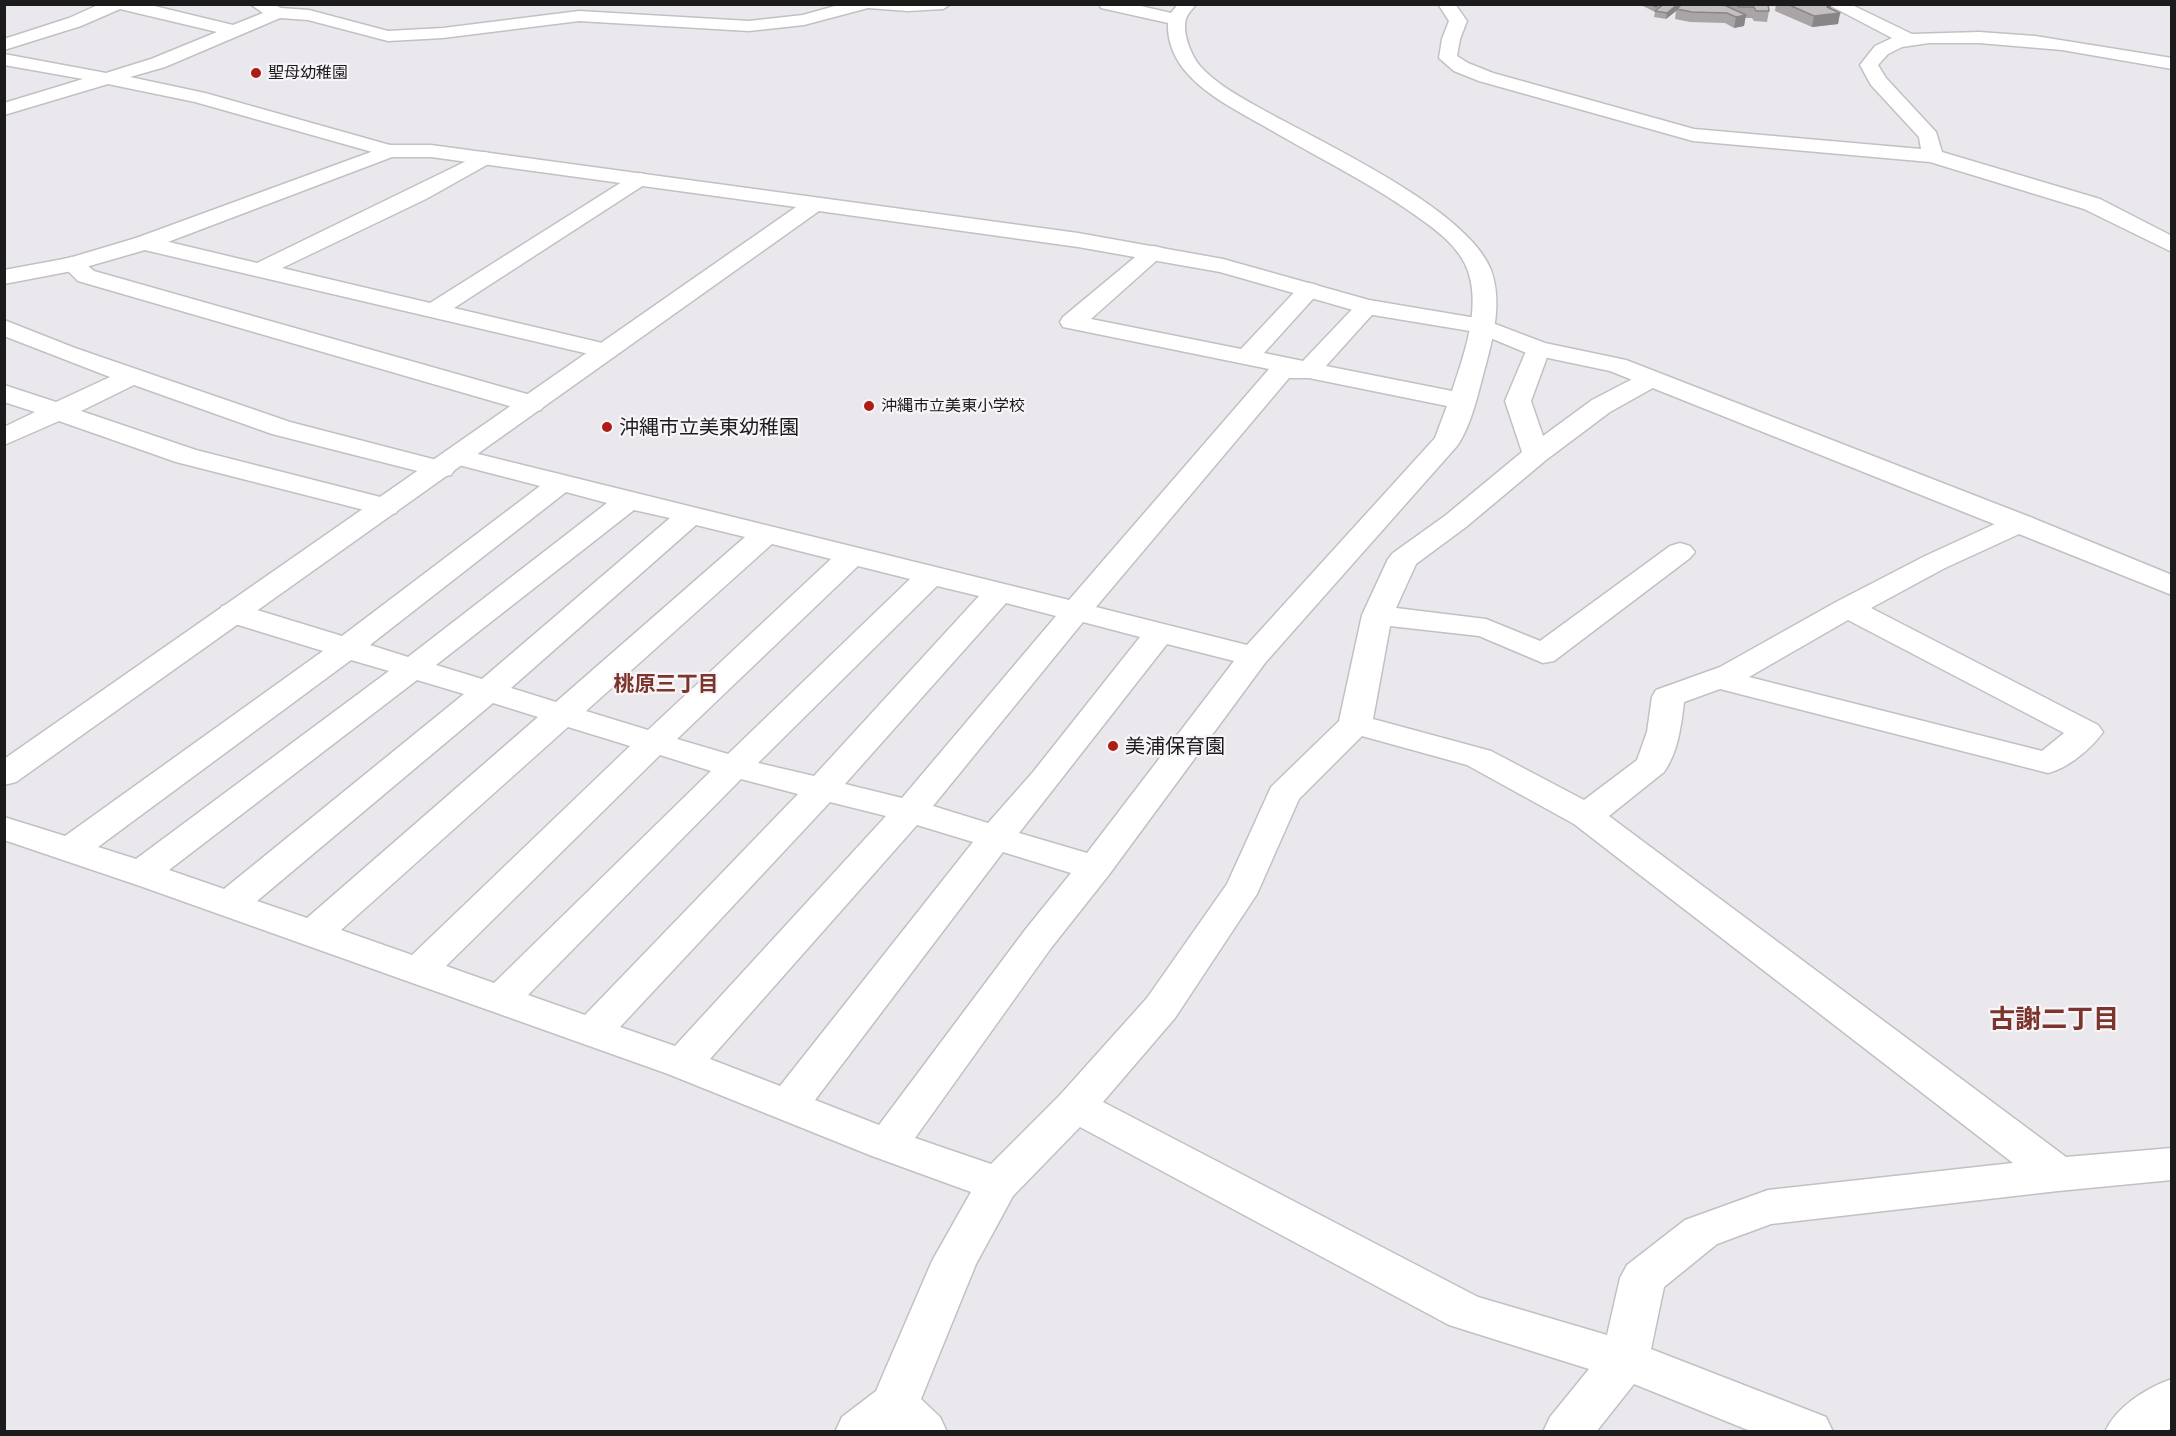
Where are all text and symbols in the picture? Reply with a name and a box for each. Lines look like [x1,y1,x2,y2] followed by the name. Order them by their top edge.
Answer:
[268,63,348,83] place label: 聖母幼稚園
[249,66,263,80] marker: 聖母幼稚園
[881,396,1025,416] place label: 沖縄市立美東小学校
[862,399,876,413] marker: 沖縄市立美東小学校
[619,415,799,439] place label: 沖縄市立美東幼稚園
[600,420,614,434] marker: 沖縄市立美東幼稚園
[614,671,718,697] district label: 桃原三丁目
[1125,734,1225,758] place label: 美浦保育園
[1106,739,1120,753] marker: 美浦保育園
[1989,1003,2119,1035] district label: 古謝二丁目

